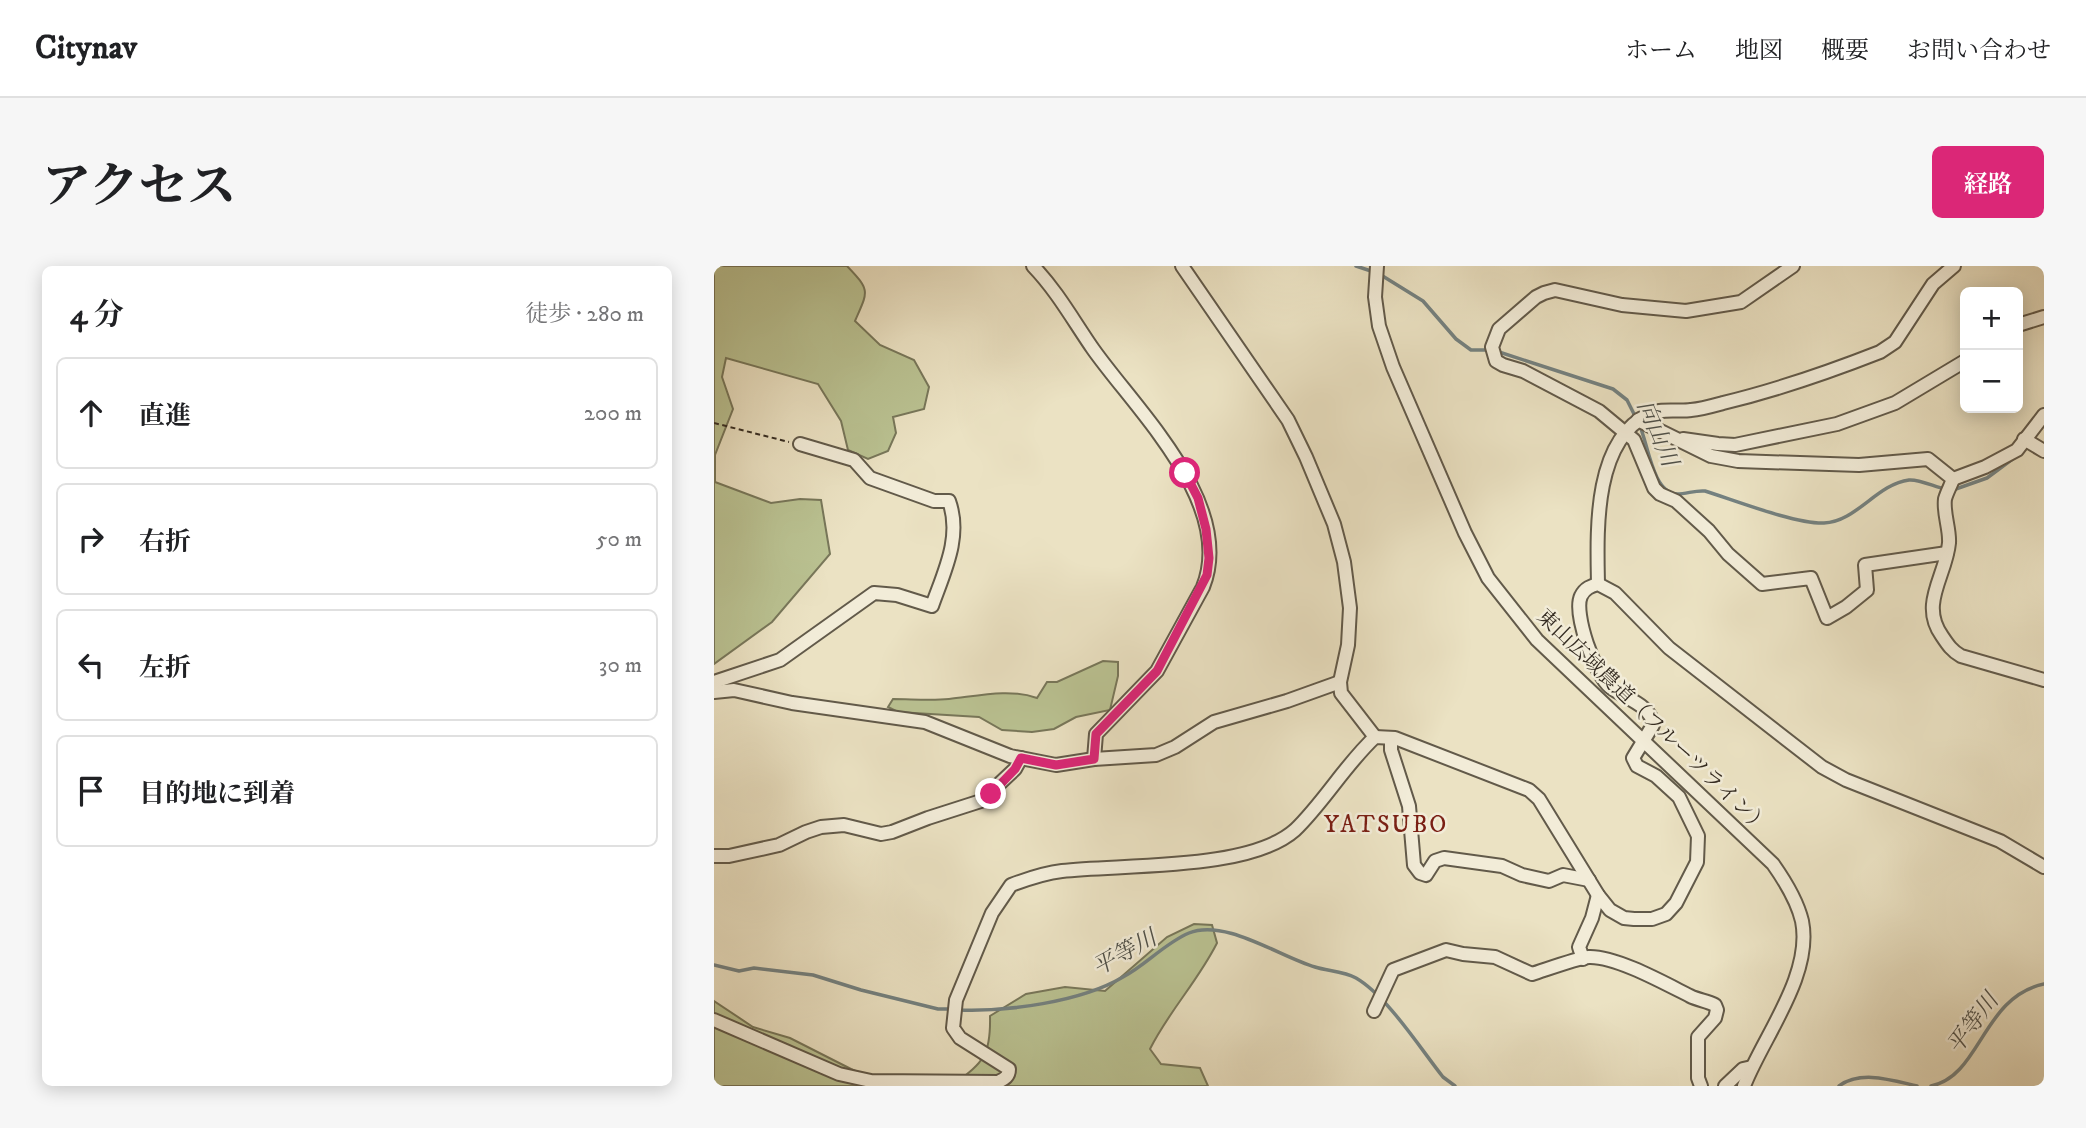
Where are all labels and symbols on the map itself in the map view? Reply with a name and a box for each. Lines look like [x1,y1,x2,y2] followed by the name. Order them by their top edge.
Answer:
[1630,396,1685,474] water label: 向山川
[1169,457,1200,488] route start
[1531,604,1774,840] street label: 東山広域農道（フルーツライン）
[975,778,1006,809] route end
[1324,810,1448,840] district label: YATSUBO
[1088,922,1165,983] water label: 平等川
[1941,985,2007,1060] water label: 平等川

